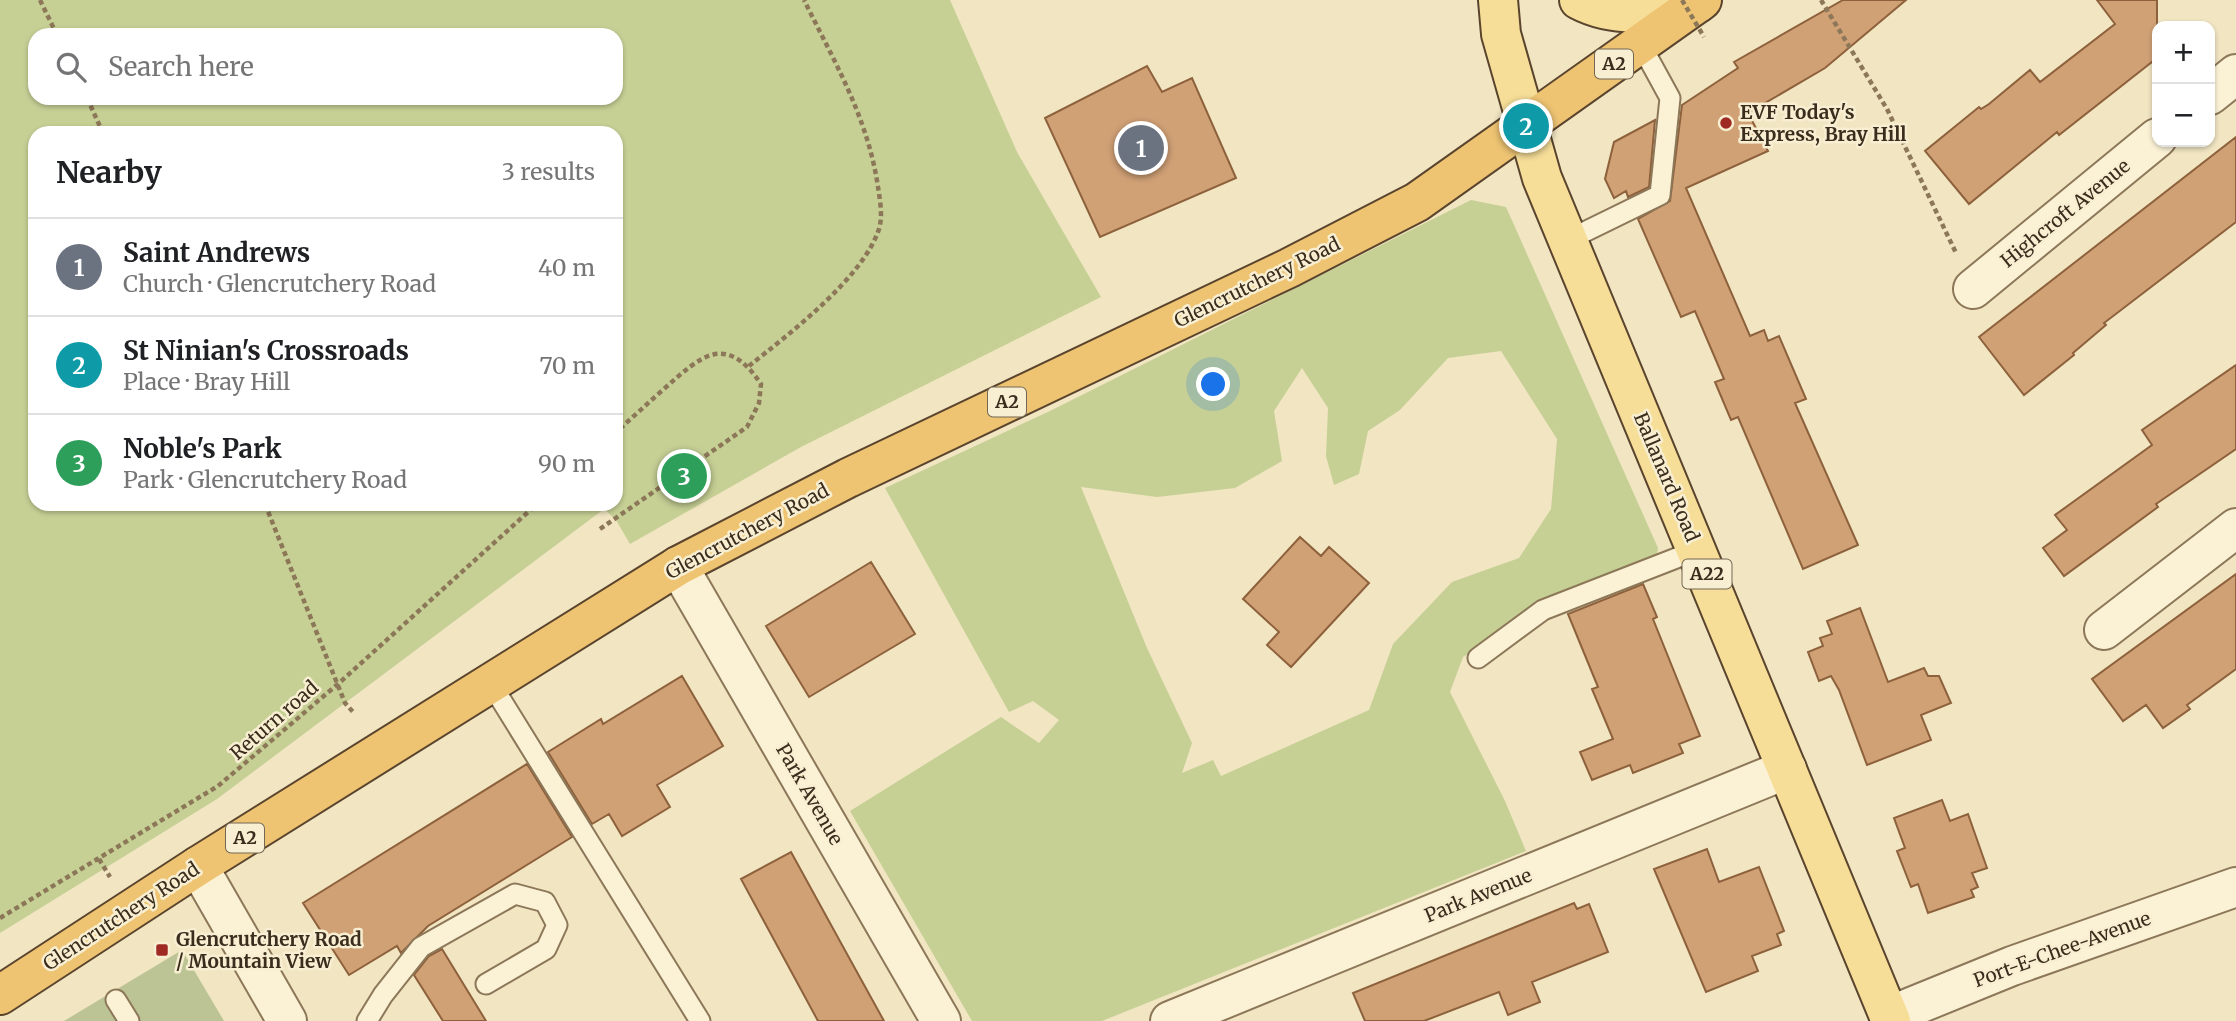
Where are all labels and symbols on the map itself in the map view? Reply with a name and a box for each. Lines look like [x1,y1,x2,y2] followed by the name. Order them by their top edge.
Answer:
[1595,50,1633,78] road number: A2
[1503,100,1549,152] pin: 2
[1740,100,1907,146] place label: EVF Today's Express, Bray Hill
[1718,115,1734,131] marker: EVF Today's Express, Bray Hill
[1118,122,1164,174] pin: 1
[1996,153,2135,272] street label: Highcroft Avenue
[1170,231,1344,333] street label: Glencrutchery Road
[1196,367,1230,401] your location
[988,388,1026,416] road number: A2
[1629,409,1705,545] street label: Ballanard Road
[661,450,707,502] pin: 3
[661,478,833,584] street label: Glencrutchery Road
[1682,560,1732,588] road number: A22
[225,675,323,765] street label: Return road
[771,739,849,849] street label: Park Avenue
[226,824,264,852] road number: A2
[38,857,204,975] street label: Glencrutchery Road
[1421,863,1535,927] street label: Park Avenue
[1970,906,2154,992] street label: Port-E-Chee-Avenue
[176,927,362,973] place label: Glencrutchery Road / Mountain View
[154,942,170,958] marker: Glencrutchery Road / Mountain View

